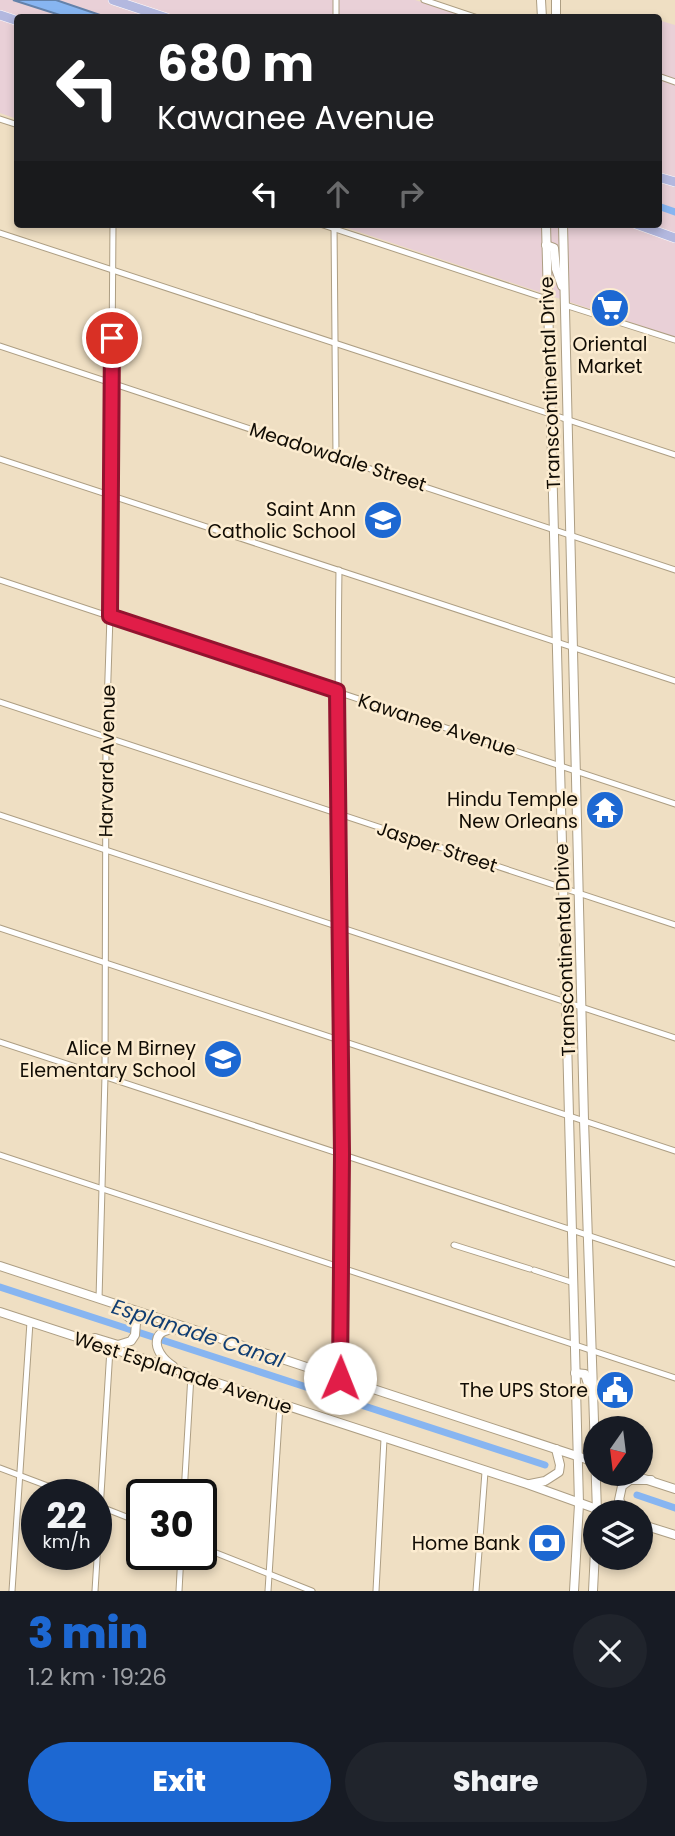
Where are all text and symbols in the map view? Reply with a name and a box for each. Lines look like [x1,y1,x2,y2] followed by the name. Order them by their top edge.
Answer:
[157,30,314,98] text: 680 m
[42,42,133,133] icon: left
[157,95,435,140] text: Kawanee Avenue
[246,175,284,213] icon: left
[319,175,357,213] icon: ahead
[392,175,430,213] icon: right
[533,276,567,490] street label: Transcontinental Drive
[589,287,631,329] supermarket icon: Oriental Market
[82,308,142,368] pin
[93,319,131,357] icon: arrive
[572,331,648,380] place label: Oriental Market
[246,416,430,498] street label: Meadowdale Street
[207,496,356,545] place label: Saint Ann Catholic School
[362,499,404,541] school or university icon: Saint Ann Catholic School
[92,684,122,838] street label: Harvard Avenue
[354,687,520,763] street label: Kawanee Avenue
[447,786,578,835] place label: Hindu Temple New Orleans
[584,789,626,831] temple icon: Hindu Temple New Orleans
[373,815,501,879] street label: Jasper Street
[548,843,582,1057] street label: Transcontinental Drive
[20,1035,196,1084] place label: Alice M Birney Elementary School
[202,1038,244,1080] school or university icon: Alice M Birney Elementary School
[108,1291,289,1375] water label: Esplanade Canal
[70,1325,296,1421] street label: West Esplanade Avenue
[303,1341,377,1415] position arrow
[594,1369,636,1411] public building icon: The UPS Store
[460,1377,588,1404] place label: The UPS Store
[583,1416,653,1486] north arrow
[583,1416,653,1570] map controls
[126,1479,217,1570] speed limit sign: 30
[47,1491,86,1540] text: 22
[583,1500,653,1570] button: layers
[526,1522,568,1564] bank icon: Home Bank
[43,1529,90,1554] text: km/h
[412,1530,520,1557] place label: Home Bank
[28,1604,148,1663] text: 3 min
[573,1614,647,1688] button: close
[28,1661,167,1693] text: 1.2 km · 19:26
[28,1742,331,1822] button: Exit
[345,1742,647,1822] button: Share

